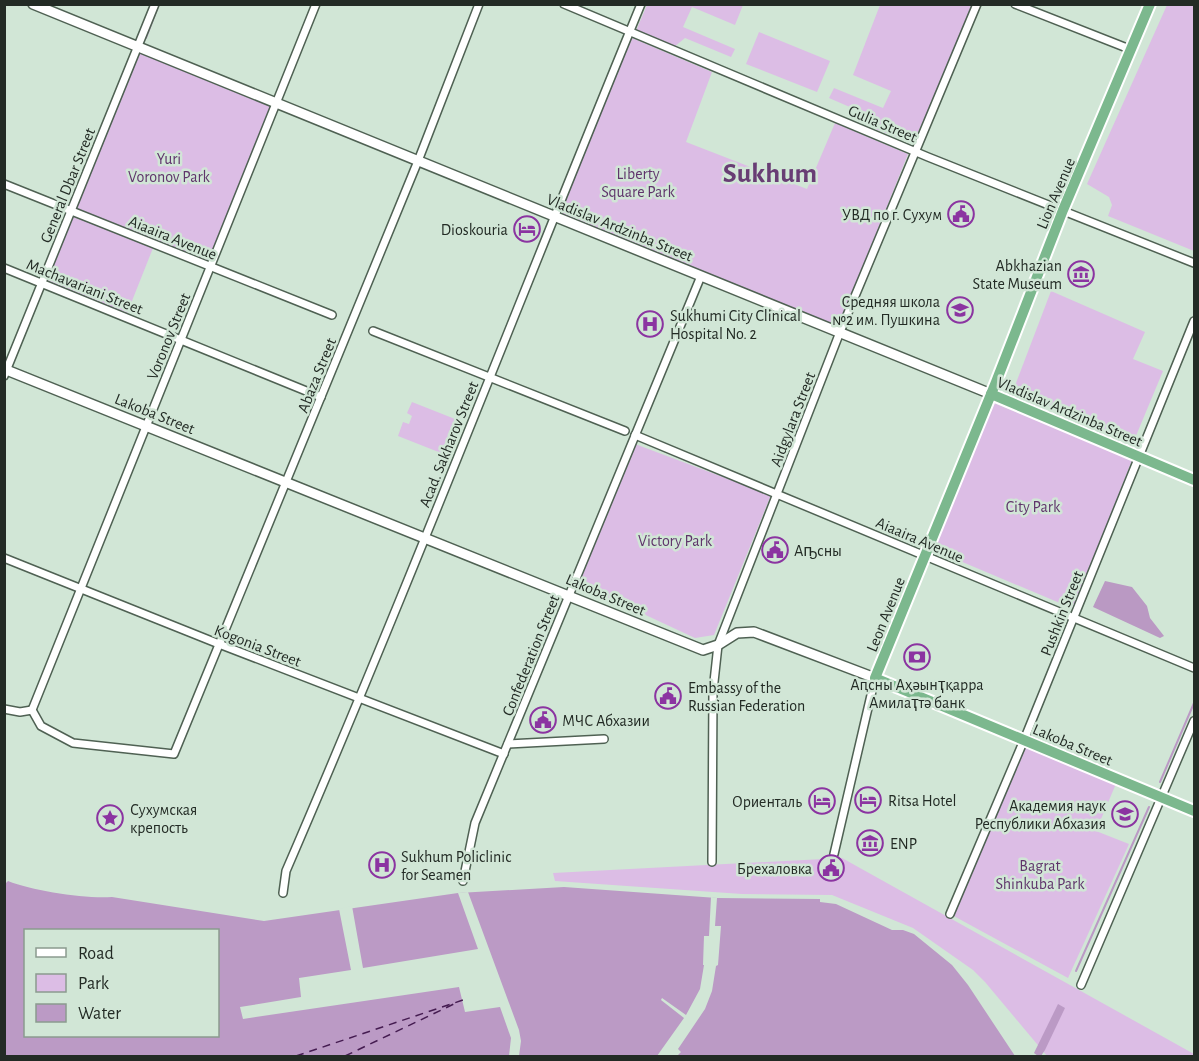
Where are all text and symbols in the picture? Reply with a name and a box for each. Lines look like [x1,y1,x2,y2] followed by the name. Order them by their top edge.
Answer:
[846,102,919,146] street label: Gulia Street
[38,126,98,245] street label: General Dbar Street
[128,151,211,185] park label: Yuri Voronov Park
[1034,155,1078,231] street label: Lion Avenue
[723,160,817,188] district label: Sukhum
[601,166,675,200] park label: Liberty Square Park
[544,191,695,265] street label: Vladislav Ardzinba Street
[946,199,976,229] public building icon: УВД по г. Сухум
[842,207,942,224] place label: УВД по г. Сухум
[126,213,219,263] street label: Aiaaira Avenue
[512,214,542,244] hotel icon: Dioskouria
[441,222,508,238] place label: Dioskouria
[24,256,145,318] street label: Machavariani Street
[972,258,1062,292] place label: Abkhazian State Museum
[1066,259,1096,289] museum icon: Abkhazian State Museum
[144,291,194,382] street label: Voronov Street
[832,294,940,329] place label: Средняя школа №2 им. Пушкина
[945,295,975,325] school or university icon: Средняя школа №2 им. Пушкина
[670,308,801,342] place label: Sukhumi City Clinical Hospital No. 2
[635,309,665,339] hospital icon: Sukhumi City Clinical Hospital No. 2
[295,336,339,415] street label: Abaza Street
[768,370,819,469] street label: Aidgylara Street
[995,374,1145,450] street label: Vladislav Ardzinba Street
[416,379,481,510] street label: Acad. Sakharov Street
[112,391,197,437] street label: Lakoba Street
[1006,499,1061,516] park label: City Park
[873,514,966,566] street label: Aiaaira Avenue
[638,533,713,550] park label: Victory Park
[760,535,790,565] public building icon: Аҧсны
[794,543,842,559] place label: Аҧсны
[1038,569,1086,658] street label: Pushkin Street
[563,571,648,619] street label: Lakoba Street
[864,575,908,654] street label: Leon Avenue
[499,593,563,718] street label: Confederation Street
[212,622,303,670] street label: Kogonia Street
[902,642,932,672] bank icon: Аԥсны Аҳәынҭқарра Амилаҭтә банк
[850,677,984,711] place label: Аԥсны Аҳәынҭқарра Амилаҭтә банк
[688,680,805,714] place label: Embassy of the Russian Federation
[653,681,683,711] public building icon: Embassy of the Russian Federation
[528,705,558,735] public building icon: МЧС Абхазии
[562,713,650,729] place label: МЧС Абхазии
[1030,721,1115,769] street label: Lakoba Street
[853,785,883,815] hotel icon: Ritsa Hotel
[807,786,837,816] hotel icon: Ориенталь
[888,793,957,809] place label: Ritsa Hotel
[732,794,802,810] place label: Ориенталь
[975,798,1107,833] place label: Академия наук Республики Абхазия
[1110,799,1140,829] school or university icon: Академия наук Республики Абхазия
[130,802,197,836] place label: Сухумская крепость
[95,803,125,833] place icon: Сухумская крепость
[855,828,885,858] museum icon: ENP
[890,836,917,852] place label: ENP
[401,849,511,883] place label: Sukhum Policlinic for Seamen
[367,850,397,880] hospital icon: Sukhum Policlinic for Seamen
[816,853,846,883] public building icon: Брехаловка
[995,858,1085,892] park label: Bagrat Shinkuba Park
[737,861,812,877] place label: Брехаловка
[24,929,219,1037] legend
[78,945,114,963] text: Road
[78,975,110,993] text: Park
[78,1005,121,1023] text: Water

